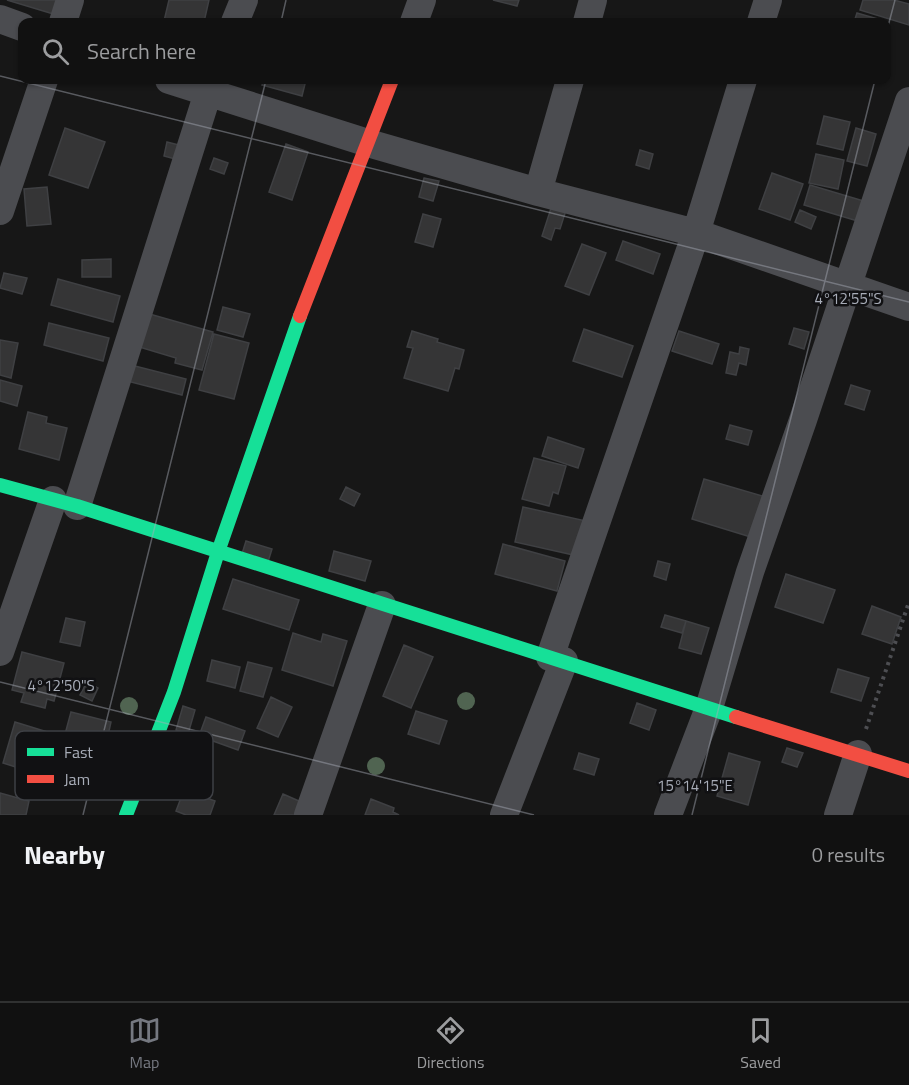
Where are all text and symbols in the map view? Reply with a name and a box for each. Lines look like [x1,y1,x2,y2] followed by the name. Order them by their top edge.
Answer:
[18,18,891,84] search box
[87,34,196,68] text: Search here
[39,35,72,68] icon: search
[814,287,882,310] text: 4°12'55"S
[27,674,95,697] text: 4°12'50"S
[15,731,213,800] legend
[64,740,93,764] text: Fast
[64,767,90,791] text: Jam
[657,774,733,797] text: 15°14'15"E
[24,835,105,874] text: Nearby
[812,839,885,870] text: 0 results
[128,1014,161,1074] tab: Map
[417,1014,485,1074] tab: Directions
[740,1014,781,1074] tab: Saved

